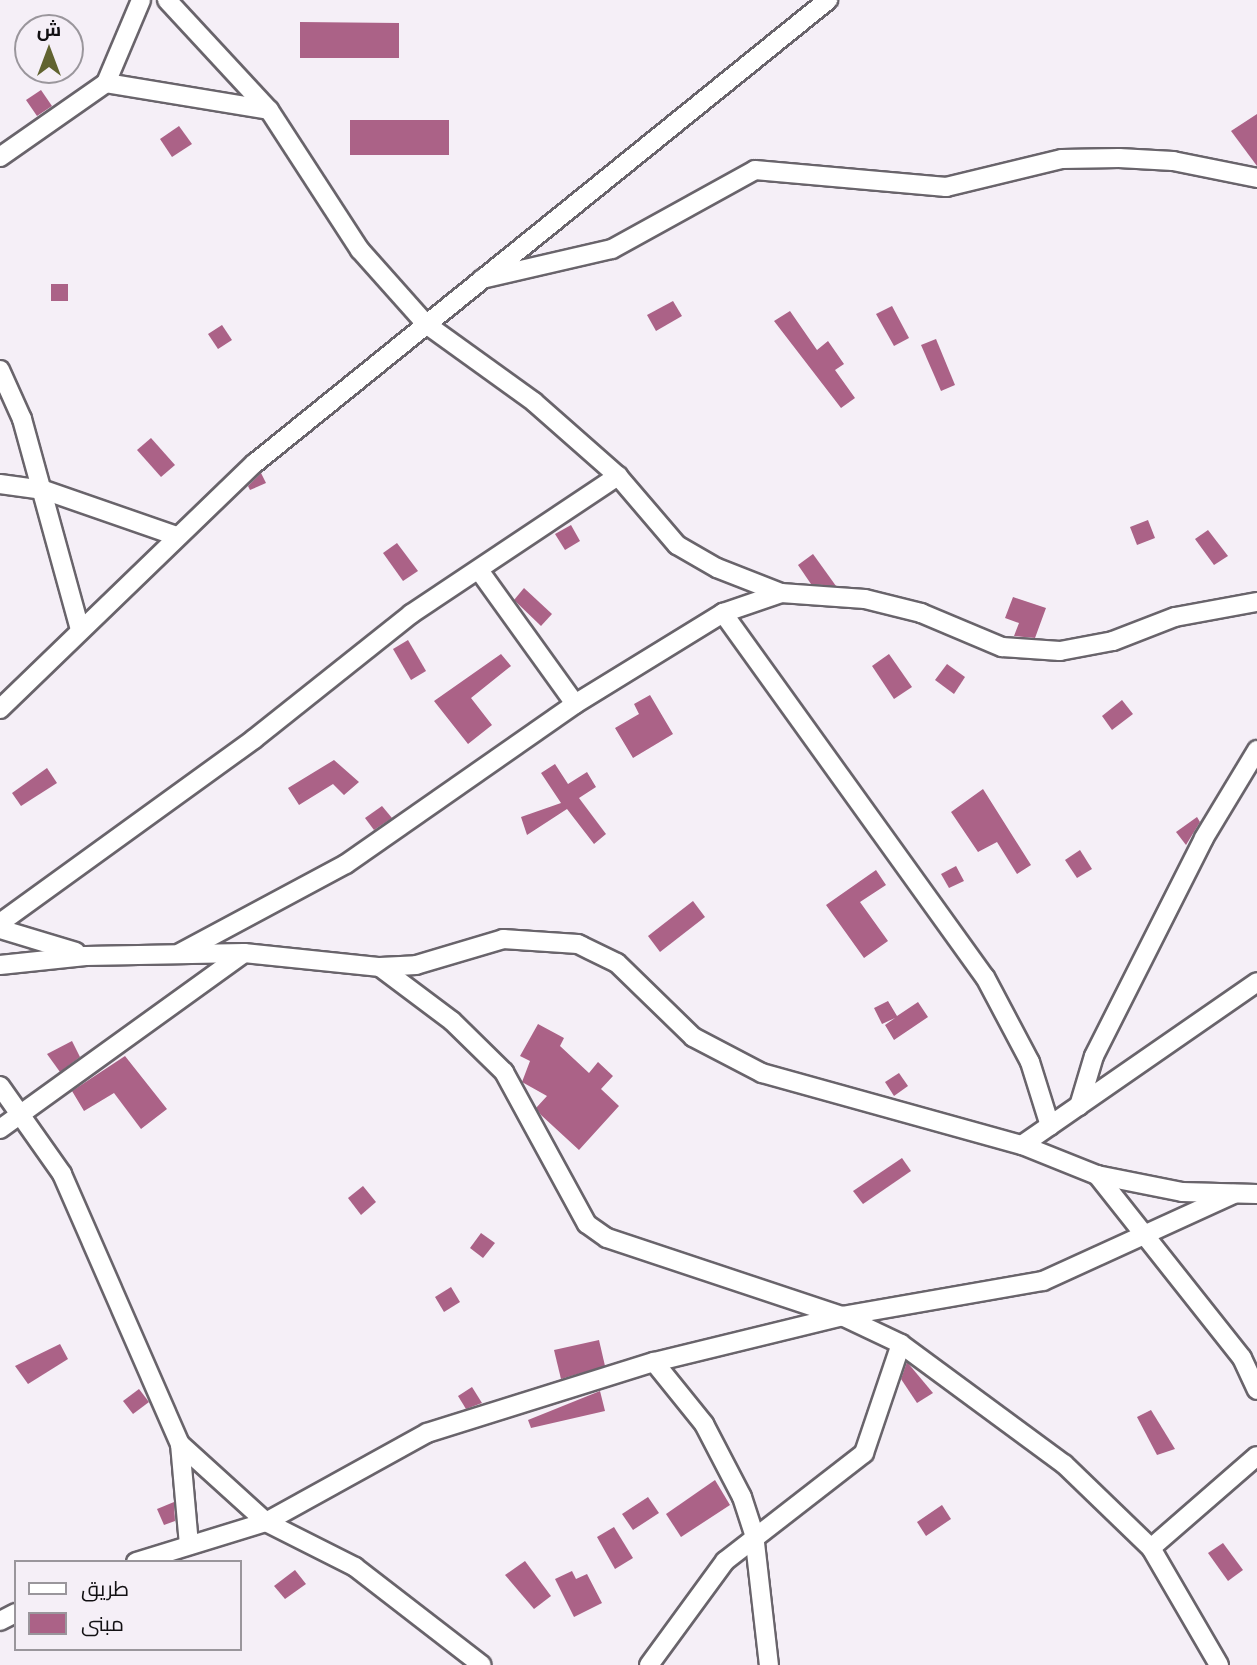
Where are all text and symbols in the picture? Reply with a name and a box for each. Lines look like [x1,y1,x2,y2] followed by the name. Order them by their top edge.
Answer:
[14,14,84,84] north arrow
[37,17,61,42] text: ش
[14,1560,242,1651] legend
[81,1575,129,1602] text: طريق
[81,1610,124,1637] text: مبنى

